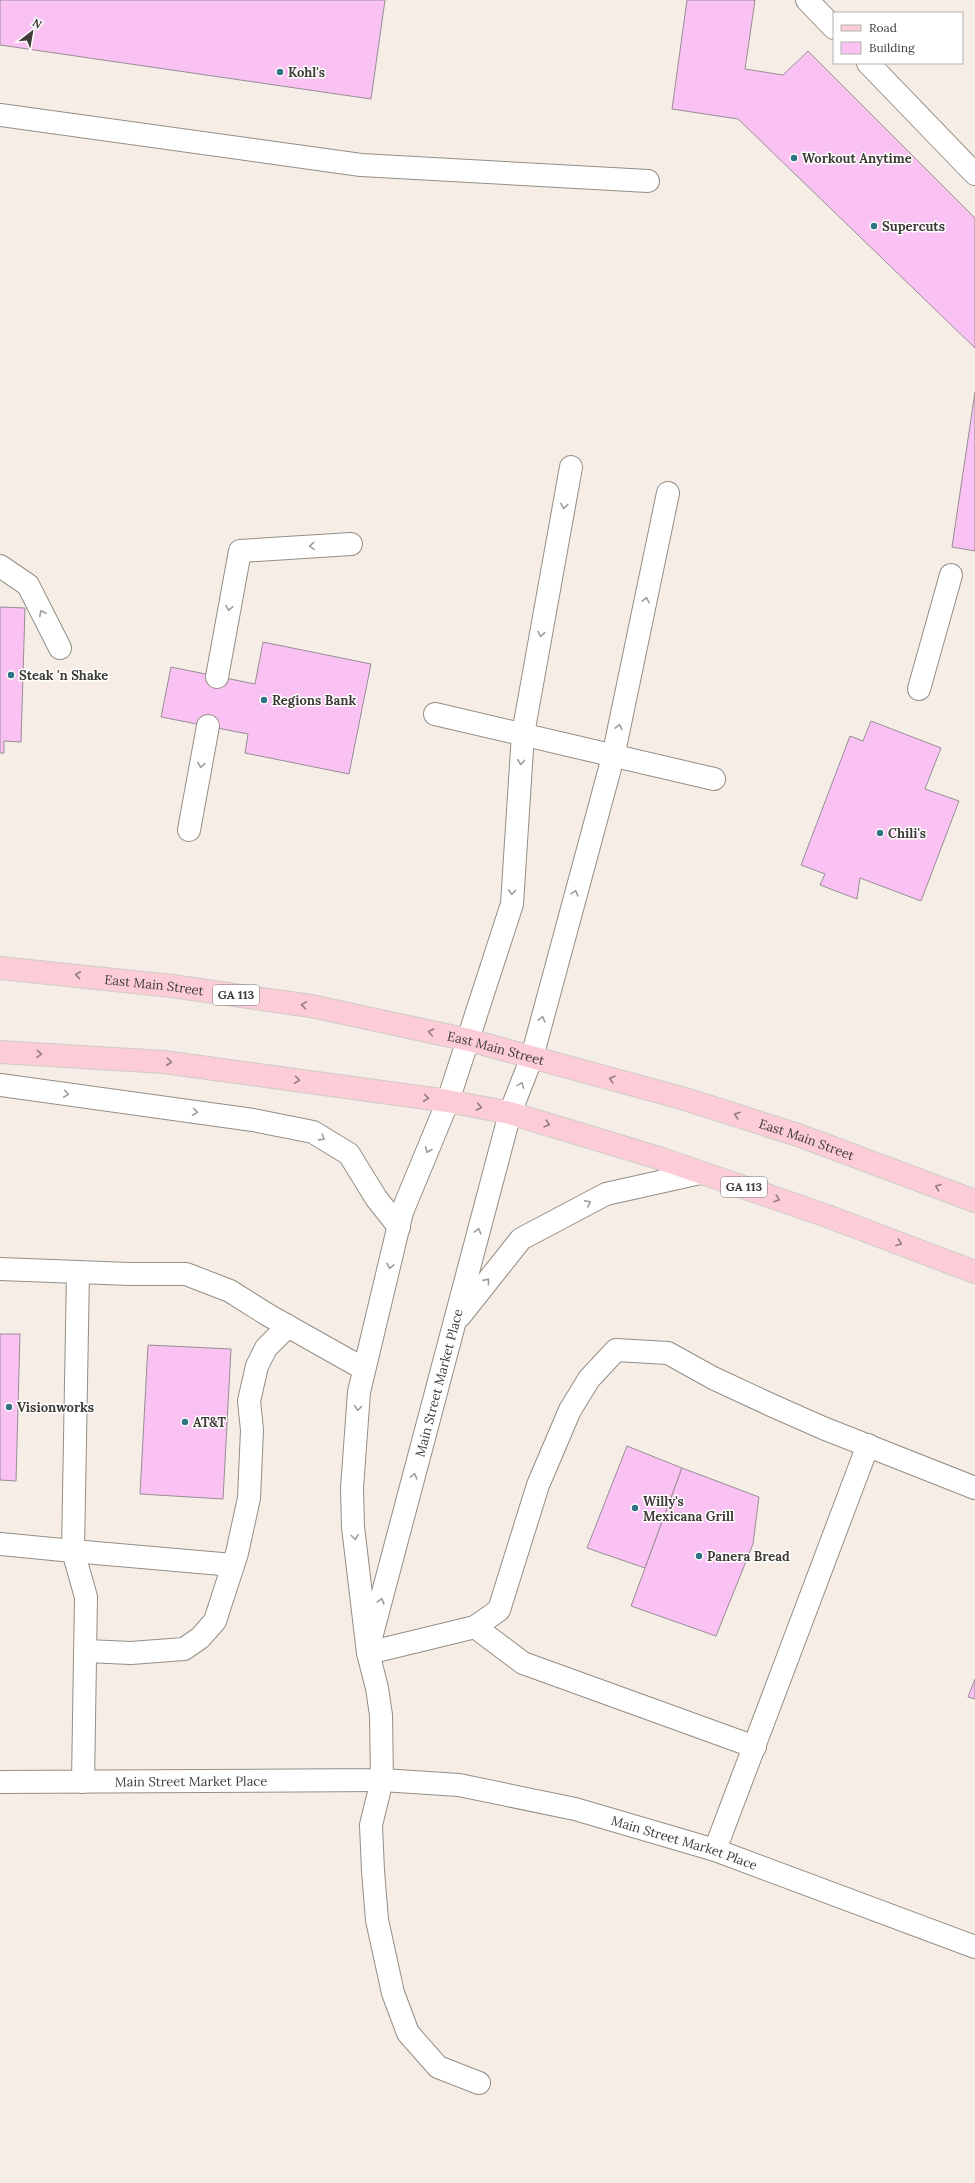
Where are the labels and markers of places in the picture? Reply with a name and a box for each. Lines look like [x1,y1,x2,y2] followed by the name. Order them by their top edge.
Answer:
[288,64,325,81] place label: Kohl's
[275,67,285,77] marker: Kohl's
[802,150,912,167] place label: Workout Anytime
[789,153,799,163] marker: Workout Anytime
[882,218,945,235] place label: Supercuts
[869,221,879,231] marker: Supercuts
[19,667,108,684] place label: Steak 'n Shake
[6,670,16,680] marker: Steak 'n Shake
[272,692,357,709] place label: Regions Bank
[259,695,269,705] marker: Regions Bank
[888,825,926,842] place label: Chili's
[875,828,885,838] marker: Chili's
[17,1399,94,1416] place label: Visionworks
[4,1402,14,1412] marker: Visionworks
[193,1414,227,1431] place label: AT&T
[180,1417,190,1427] marker: AT&T
[643,1493,734,1525] place label: Willy's Mexicana Grill
[630,1503,640,1513] marker: Willy's Mexicana Grill
[707,1548,790,1565] place label: Panera Bread
[694,1551,704,1561] marker: Panera Bread

